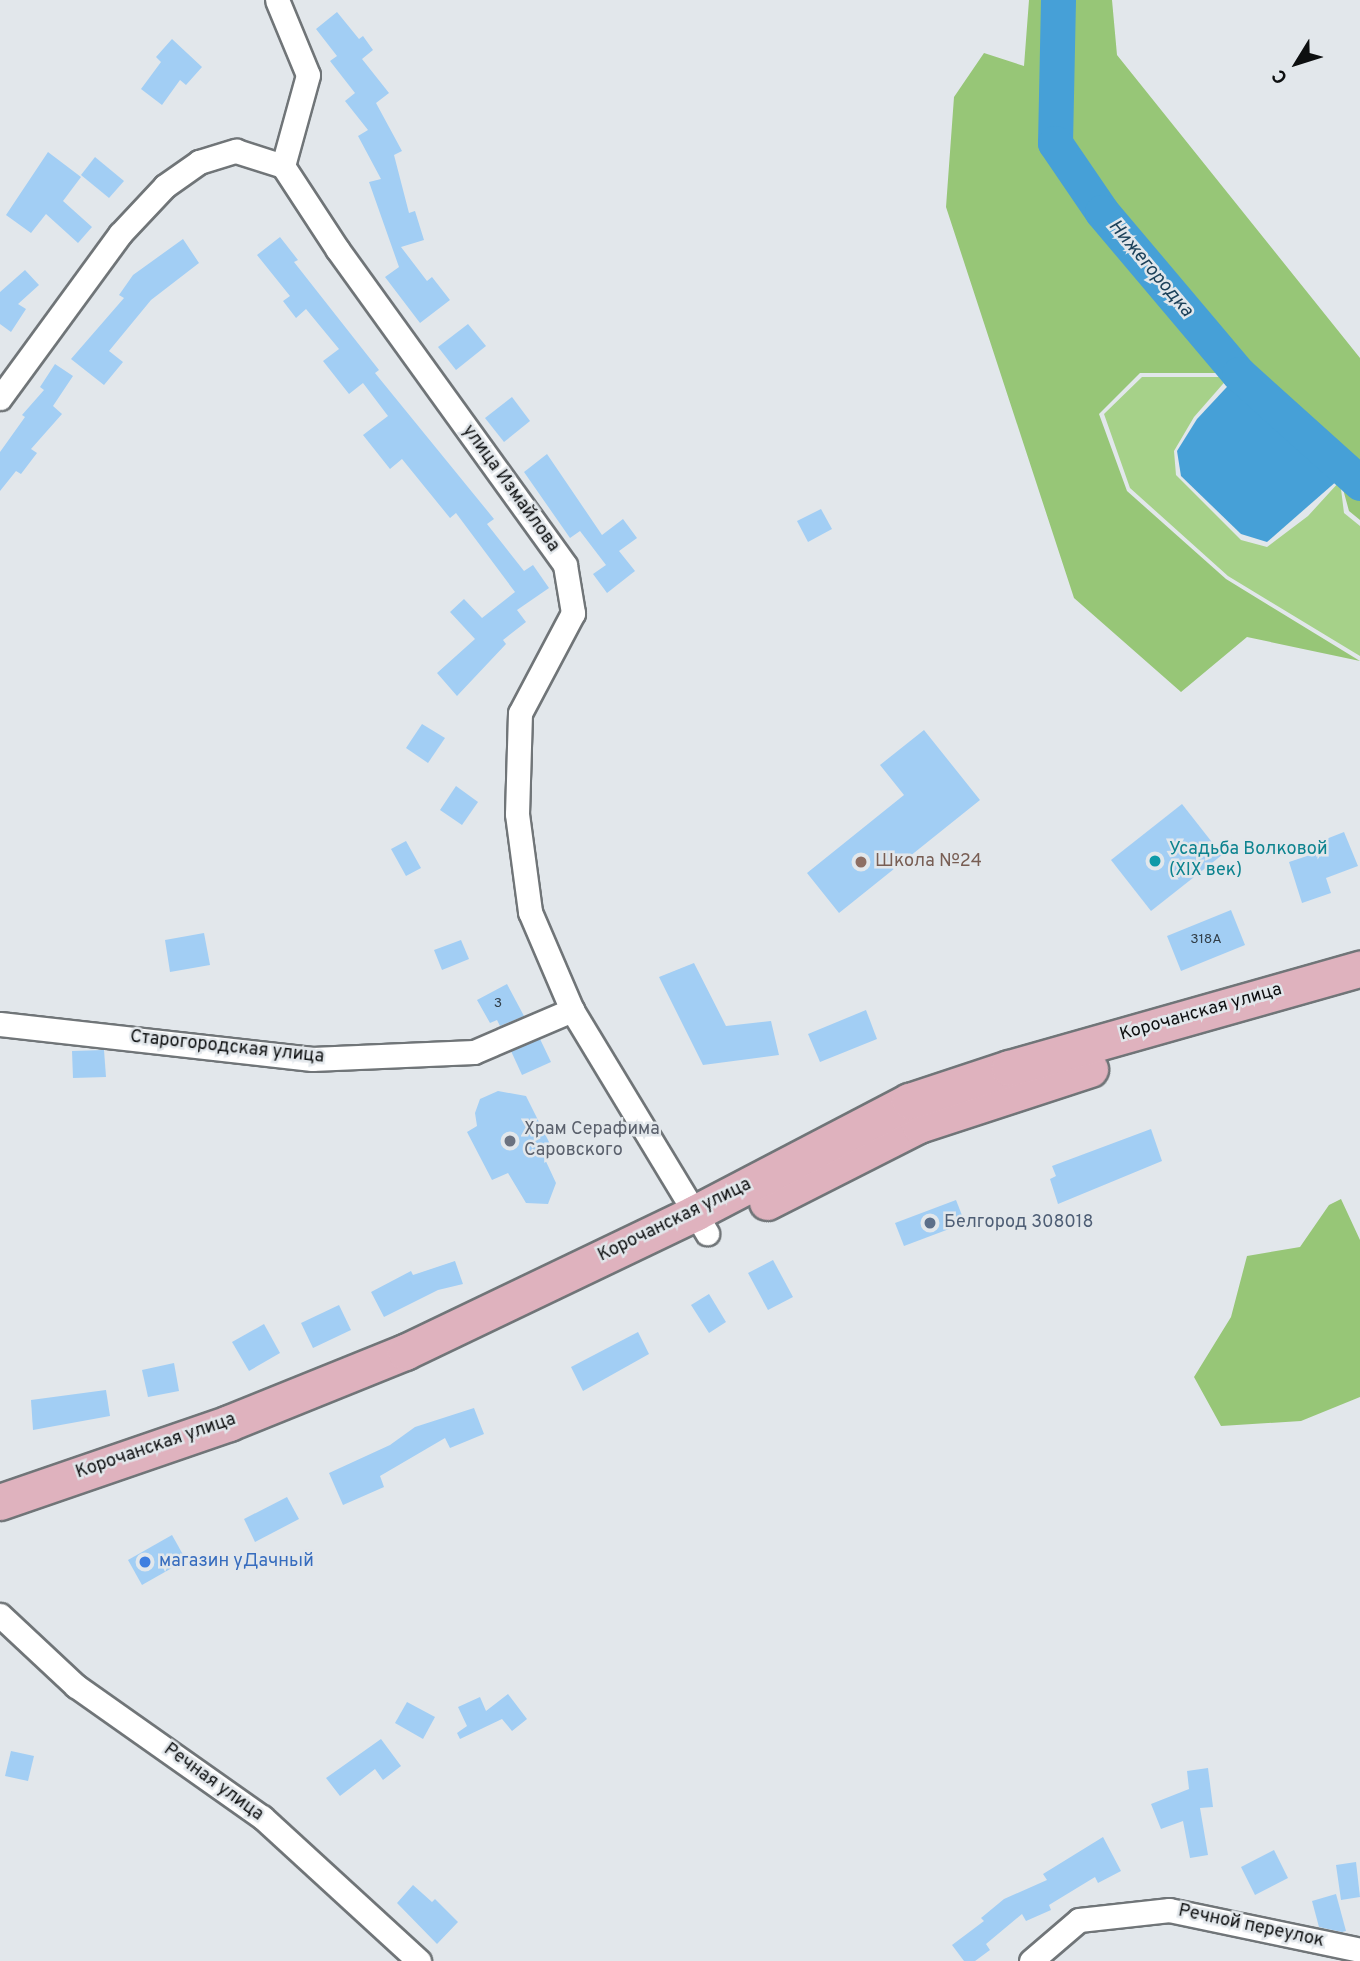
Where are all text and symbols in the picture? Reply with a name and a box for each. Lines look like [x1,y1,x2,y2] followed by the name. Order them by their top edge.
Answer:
[1262,28,1332,98] north arrow
[1267,64,1294,88] text: С
[1103,216,1197,322] water label: Нижегородка
[457,421,563,557] street label: улица Измайлова
[1169,840,1328,882] place label: Усадьба Волковой (XIX век)
[875,851,982,873] place label: Школа №24
[1147,853,1163,869] marker: Усадьба Волковой (XIX век)
[853,854,869,870] marker: Школа №24
[1190,932,1222,948] house number: 318А
[1117,980,1285,1046] street label: Корочанская улица
[494,996,502,1012] house number: 3
[129,1027,325,1069] street label: Старогородская улица
[524,1120,660,1162] place label: Храм Серафима Саровского
[502,1133,518,1149] marker: Храм Серафима Саровского
[595,1175,755,1267] street label: Корочанская улица
[944,1212,1094,1234] place label: Белгород 308018
[922,1215,938,1231] marker: Белгород 308018
[73,1409,239,1485] street label: Корочанская улица
[159,1551,314,1573] place label: магазин уДачный
[137,1554,153,1570] marker: магазин уДачный
[159,1740,267,1826] street label: Речная улица
[1176,1901,1326,1953] street label: Речной переулок

